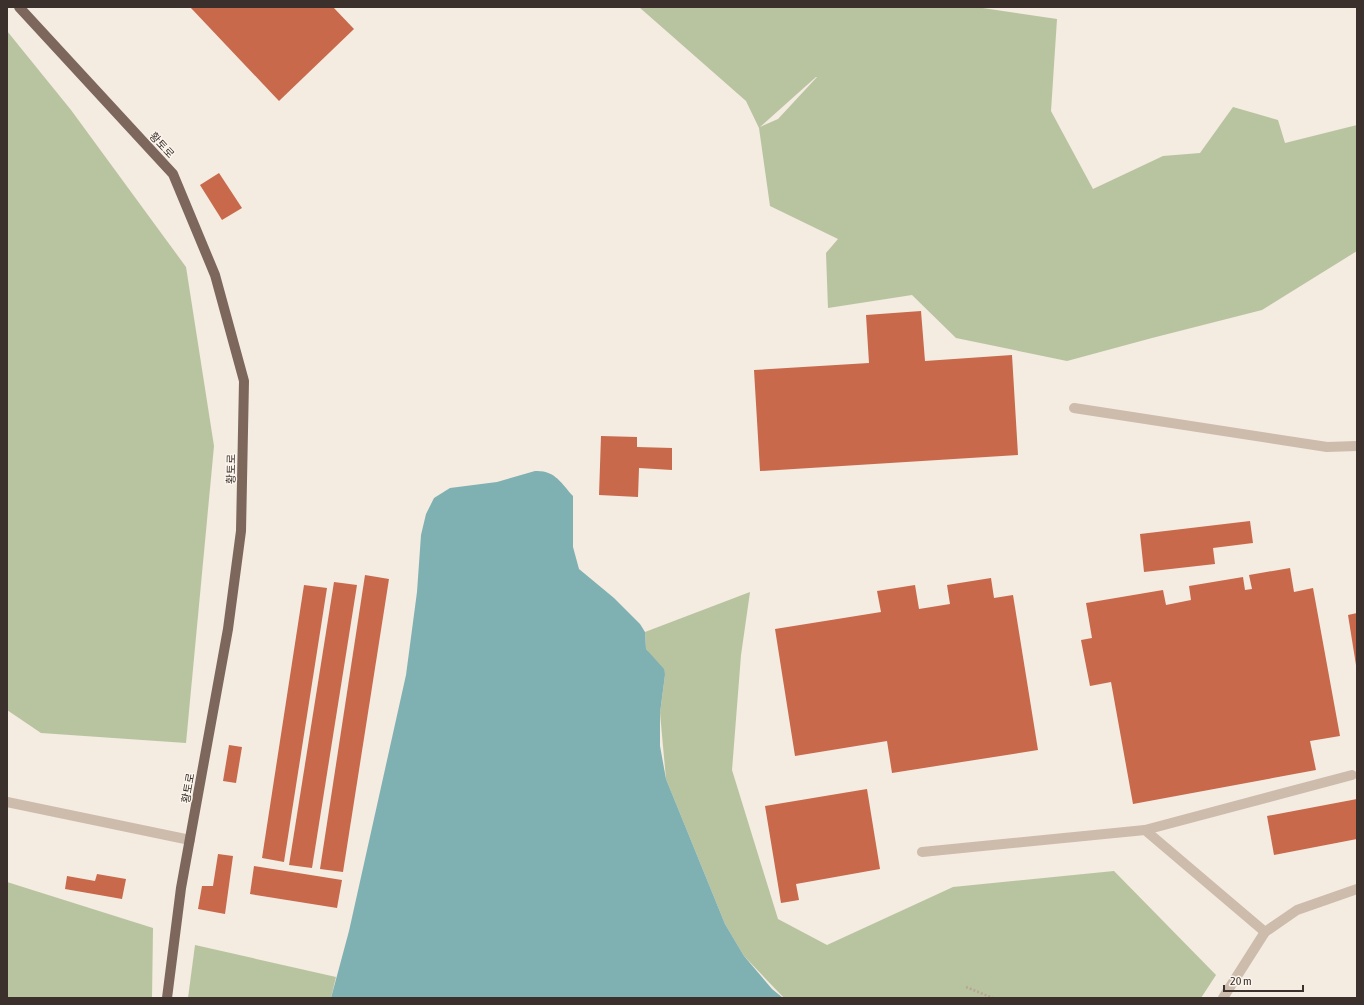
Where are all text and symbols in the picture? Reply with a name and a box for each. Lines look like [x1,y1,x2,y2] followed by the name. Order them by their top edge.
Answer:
[147,130,177,160] street label: 황토로
[225,454,237,484] street label: 황토로
[179,772,197,804] street label: 황토로
[1224,967,1303,993] scale bar
[1230,974,1252,988] text: 20 m

